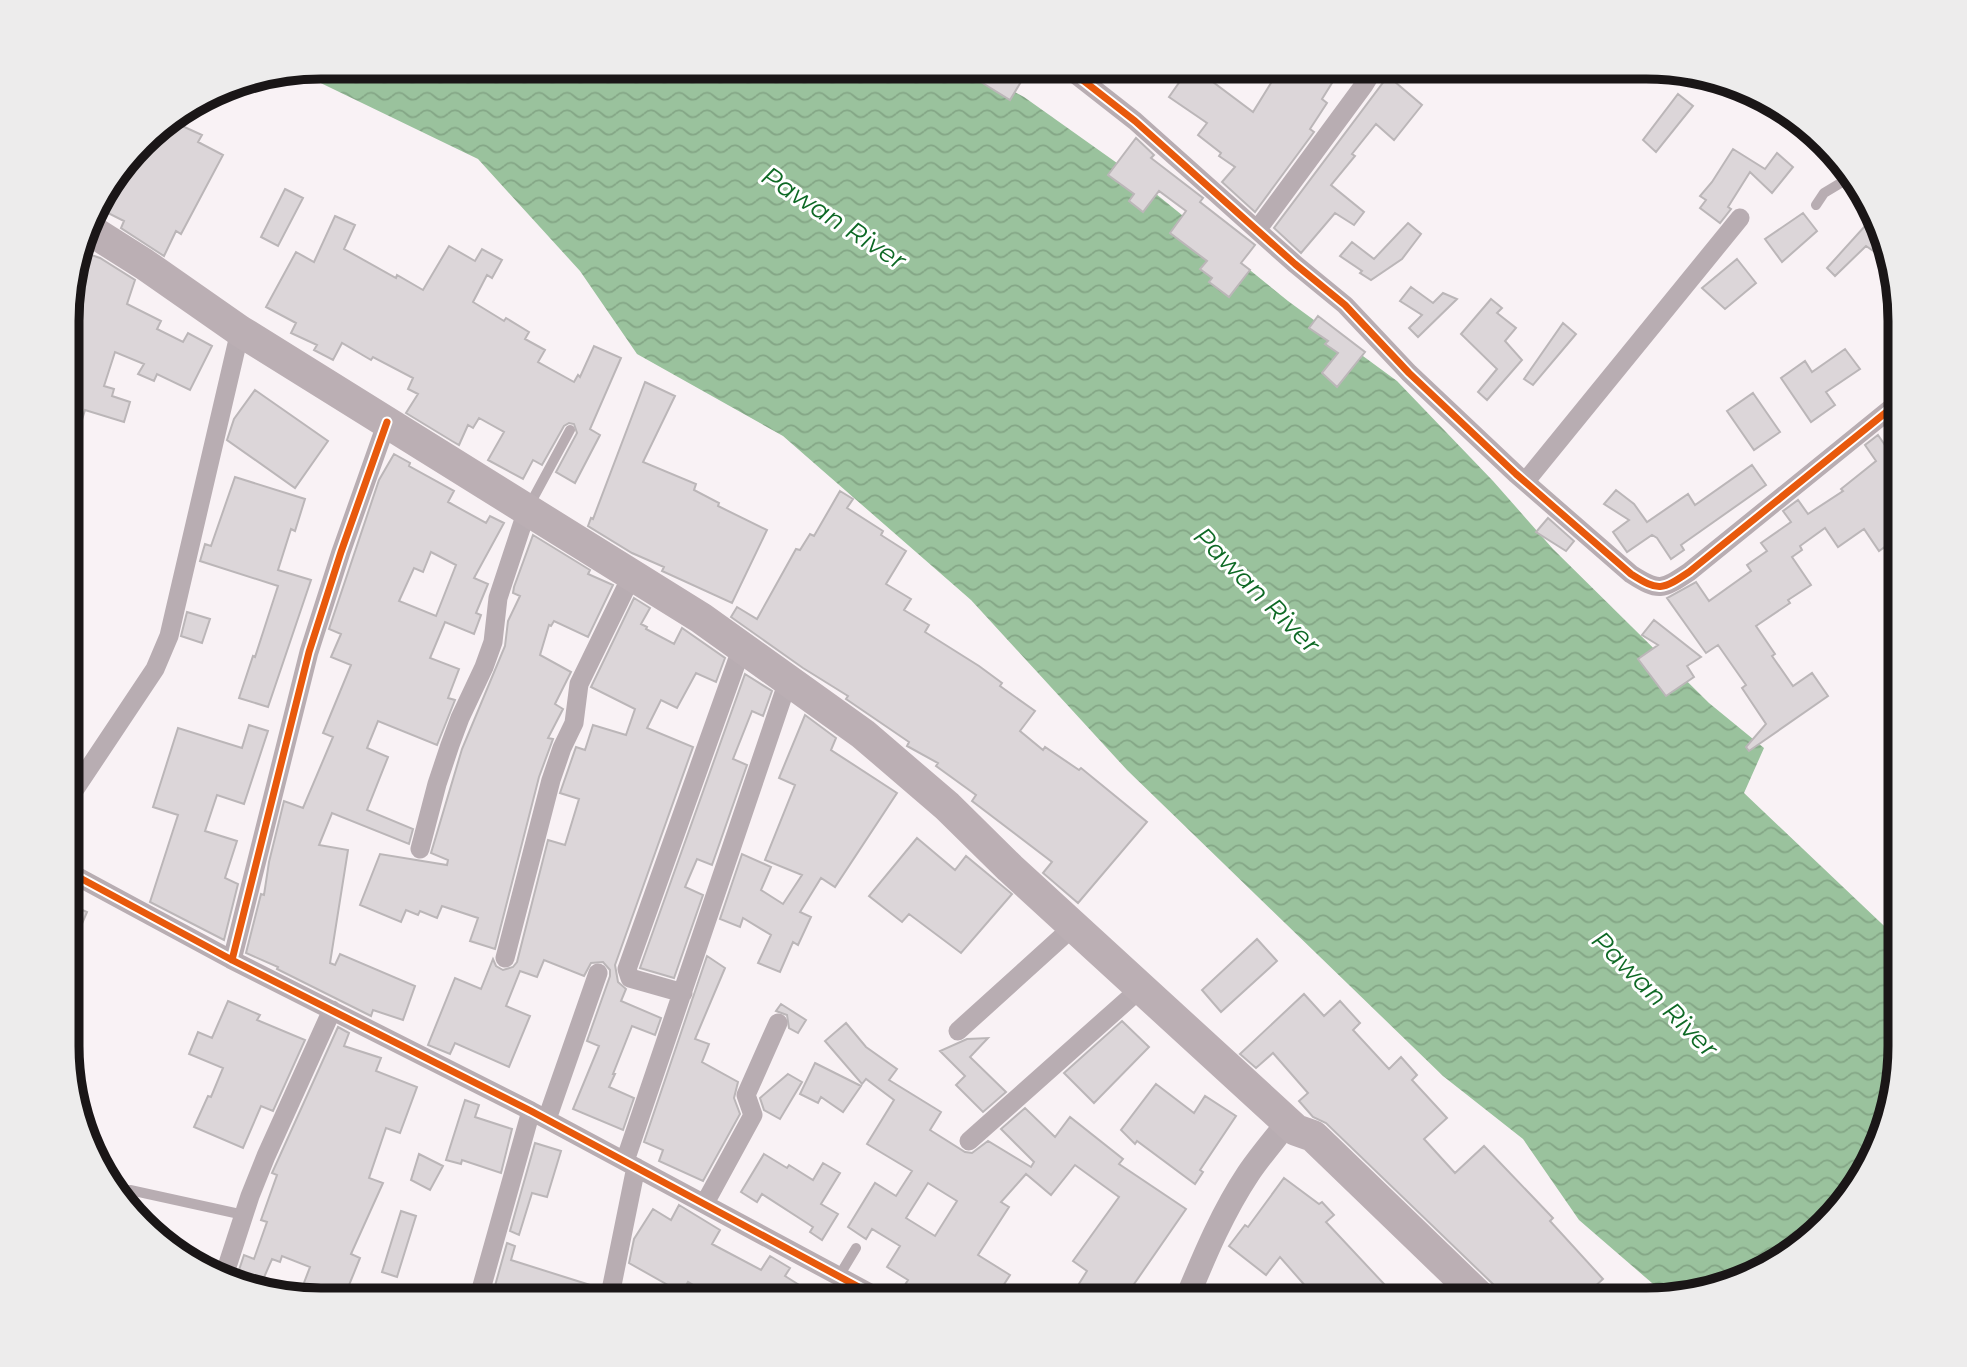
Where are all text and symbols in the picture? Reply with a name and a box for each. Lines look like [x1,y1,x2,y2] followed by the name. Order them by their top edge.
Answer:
[756,159,913,277] water label: Pawan River
[1187,520,1327,660] water label: Pawan River
[1585,924,1725,1064] water label: Pawan River

